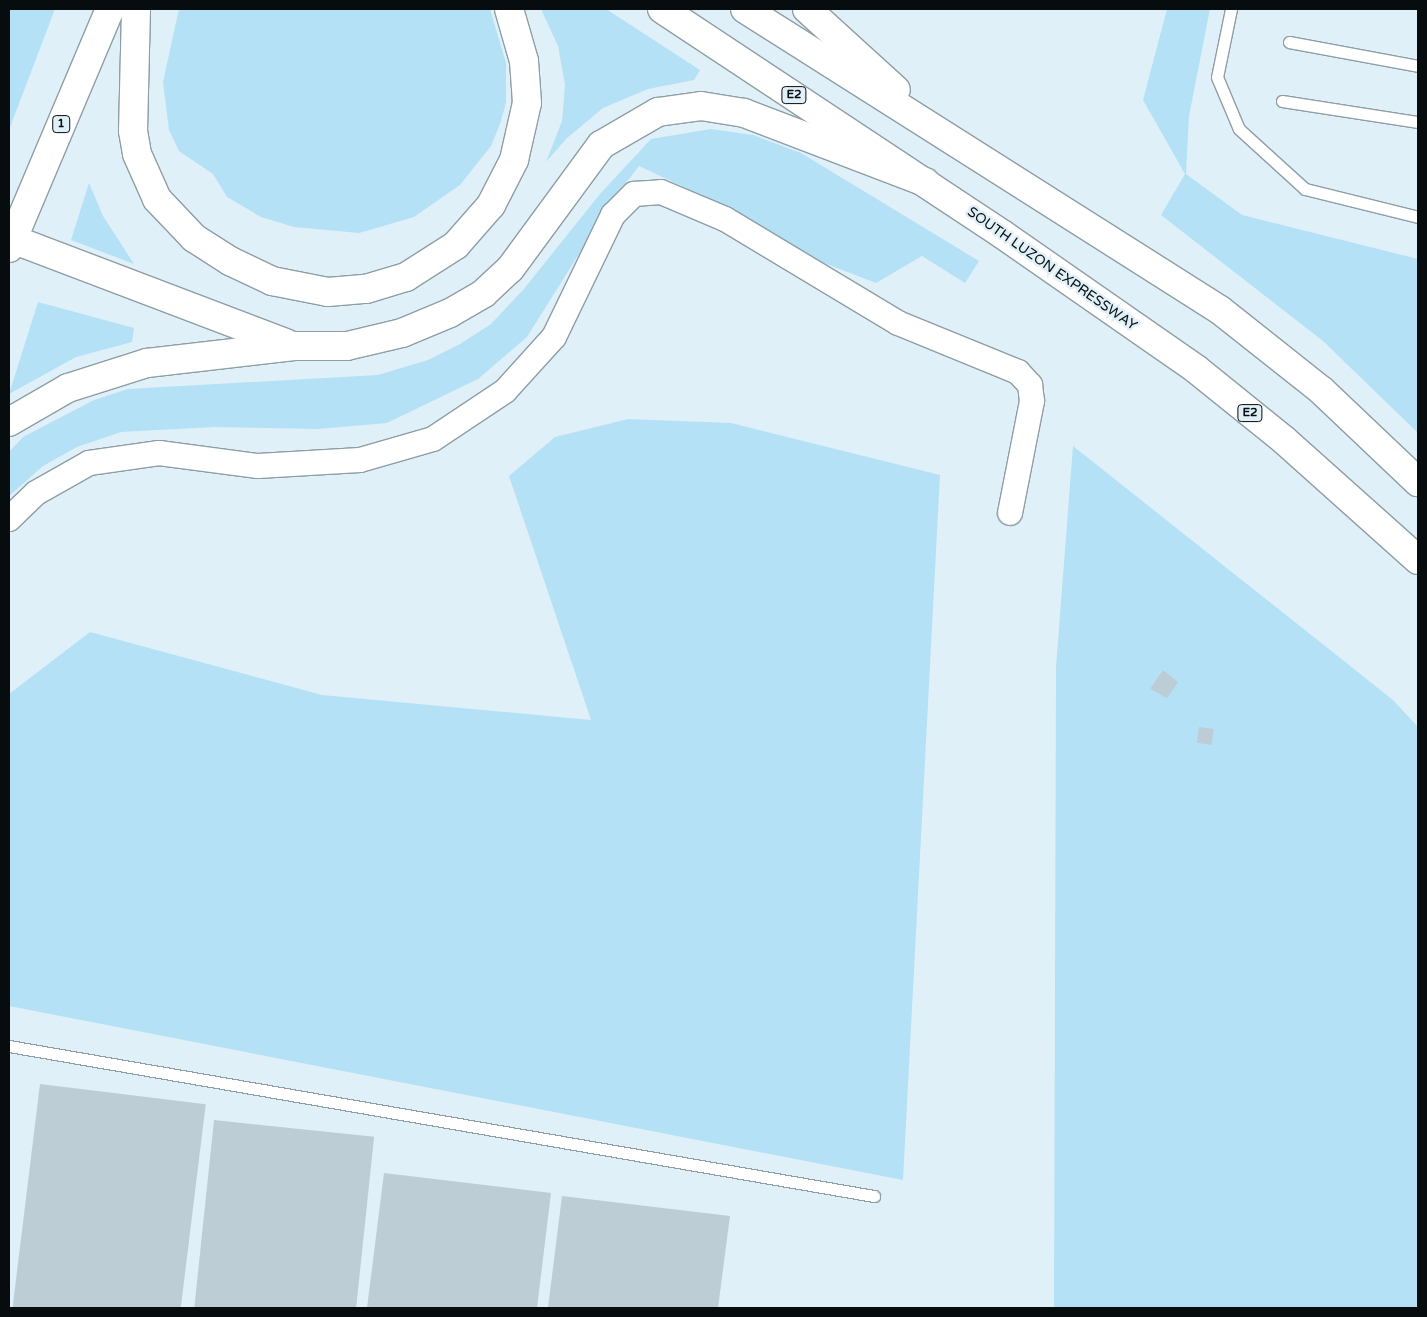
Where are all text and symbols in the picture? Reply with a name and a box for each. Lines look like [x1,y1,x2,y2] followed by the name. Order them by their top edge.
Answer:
[780,86,808,104] road number: E2
[51,115,71,134] road number: 1
[964,204,1140,334] street label: SOUTH LUZON EXPRESSWAY
[1236,403,1264,422] road number: E2

